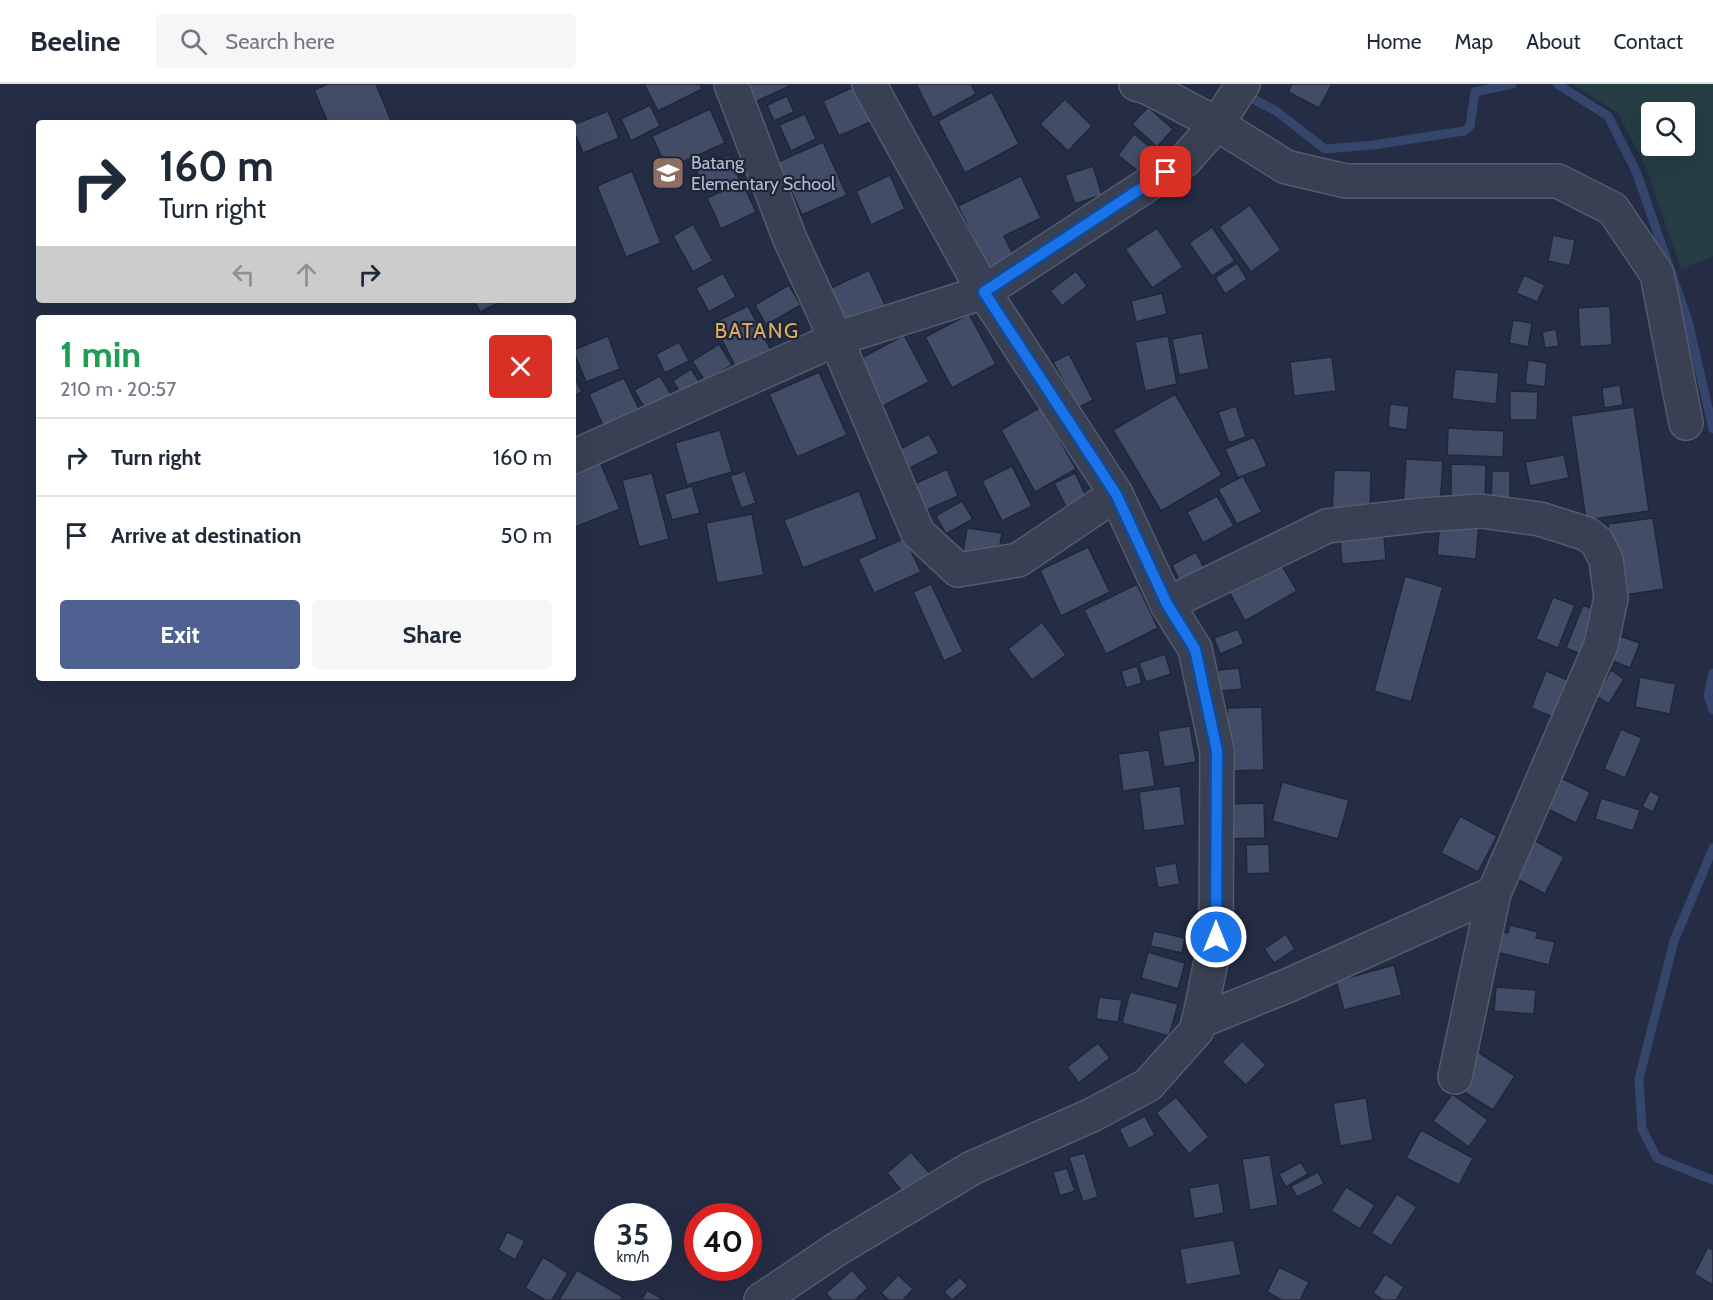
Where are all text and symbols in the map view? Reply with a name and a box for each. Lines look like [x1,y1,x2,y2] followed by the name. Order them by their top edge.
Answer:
[156,14,576,68] search box
[30,24,120,58] text: Beeline
[177,25,210,58] icon: search
[225,28,335,55] text: Search here
[1366,29,1422,54] text: Home
[1455,29,1493,54] text: Map
[1526,29,1580,54] text: About
[1613,29,1683,54] text: Contact
[1641,102,1695,156] map controls
[1641,102,1695,156] button: search
[159,140,274,192] text: 160 m
[60,144,138,222] icon: right
[1140,146,1191,197] pin
[691,152,836,195] place label: Batang Elementary School
[650,155,686,191] school or university icon: Batang Elementary School
[1149,155,1182,188] icon: arrive
[159,192,266,225] text: Turn right
[227,258,260,291] icon: left
[290,258,323,291] icon: ahead
[353,258,386,291] icon: right
[714,318,800,343] district label: BATANG
[60,332,141,376] text: 1 min
[489,335,552,398] button: close
[60,377,176,401] text: 210 m · 20:57
[60,441,93,474] icon: right
[111,444,201,471] text: Turn right
[493,444,552,471] text: 160 m
[60,519,93,552] icon: arrive
[111,522,301,549] text: Arrive at destination
[500,522,552,549] text: 50 m
[60,600,300,669] button: Exit
[312,600,552,669] button: Share
[1184,905,1248,969] position arrow
[684,1203,762,1281] speed limit sign: 40
[617,1216,649,1253] text: 35
[617,1248,649,1266] text: km/h

